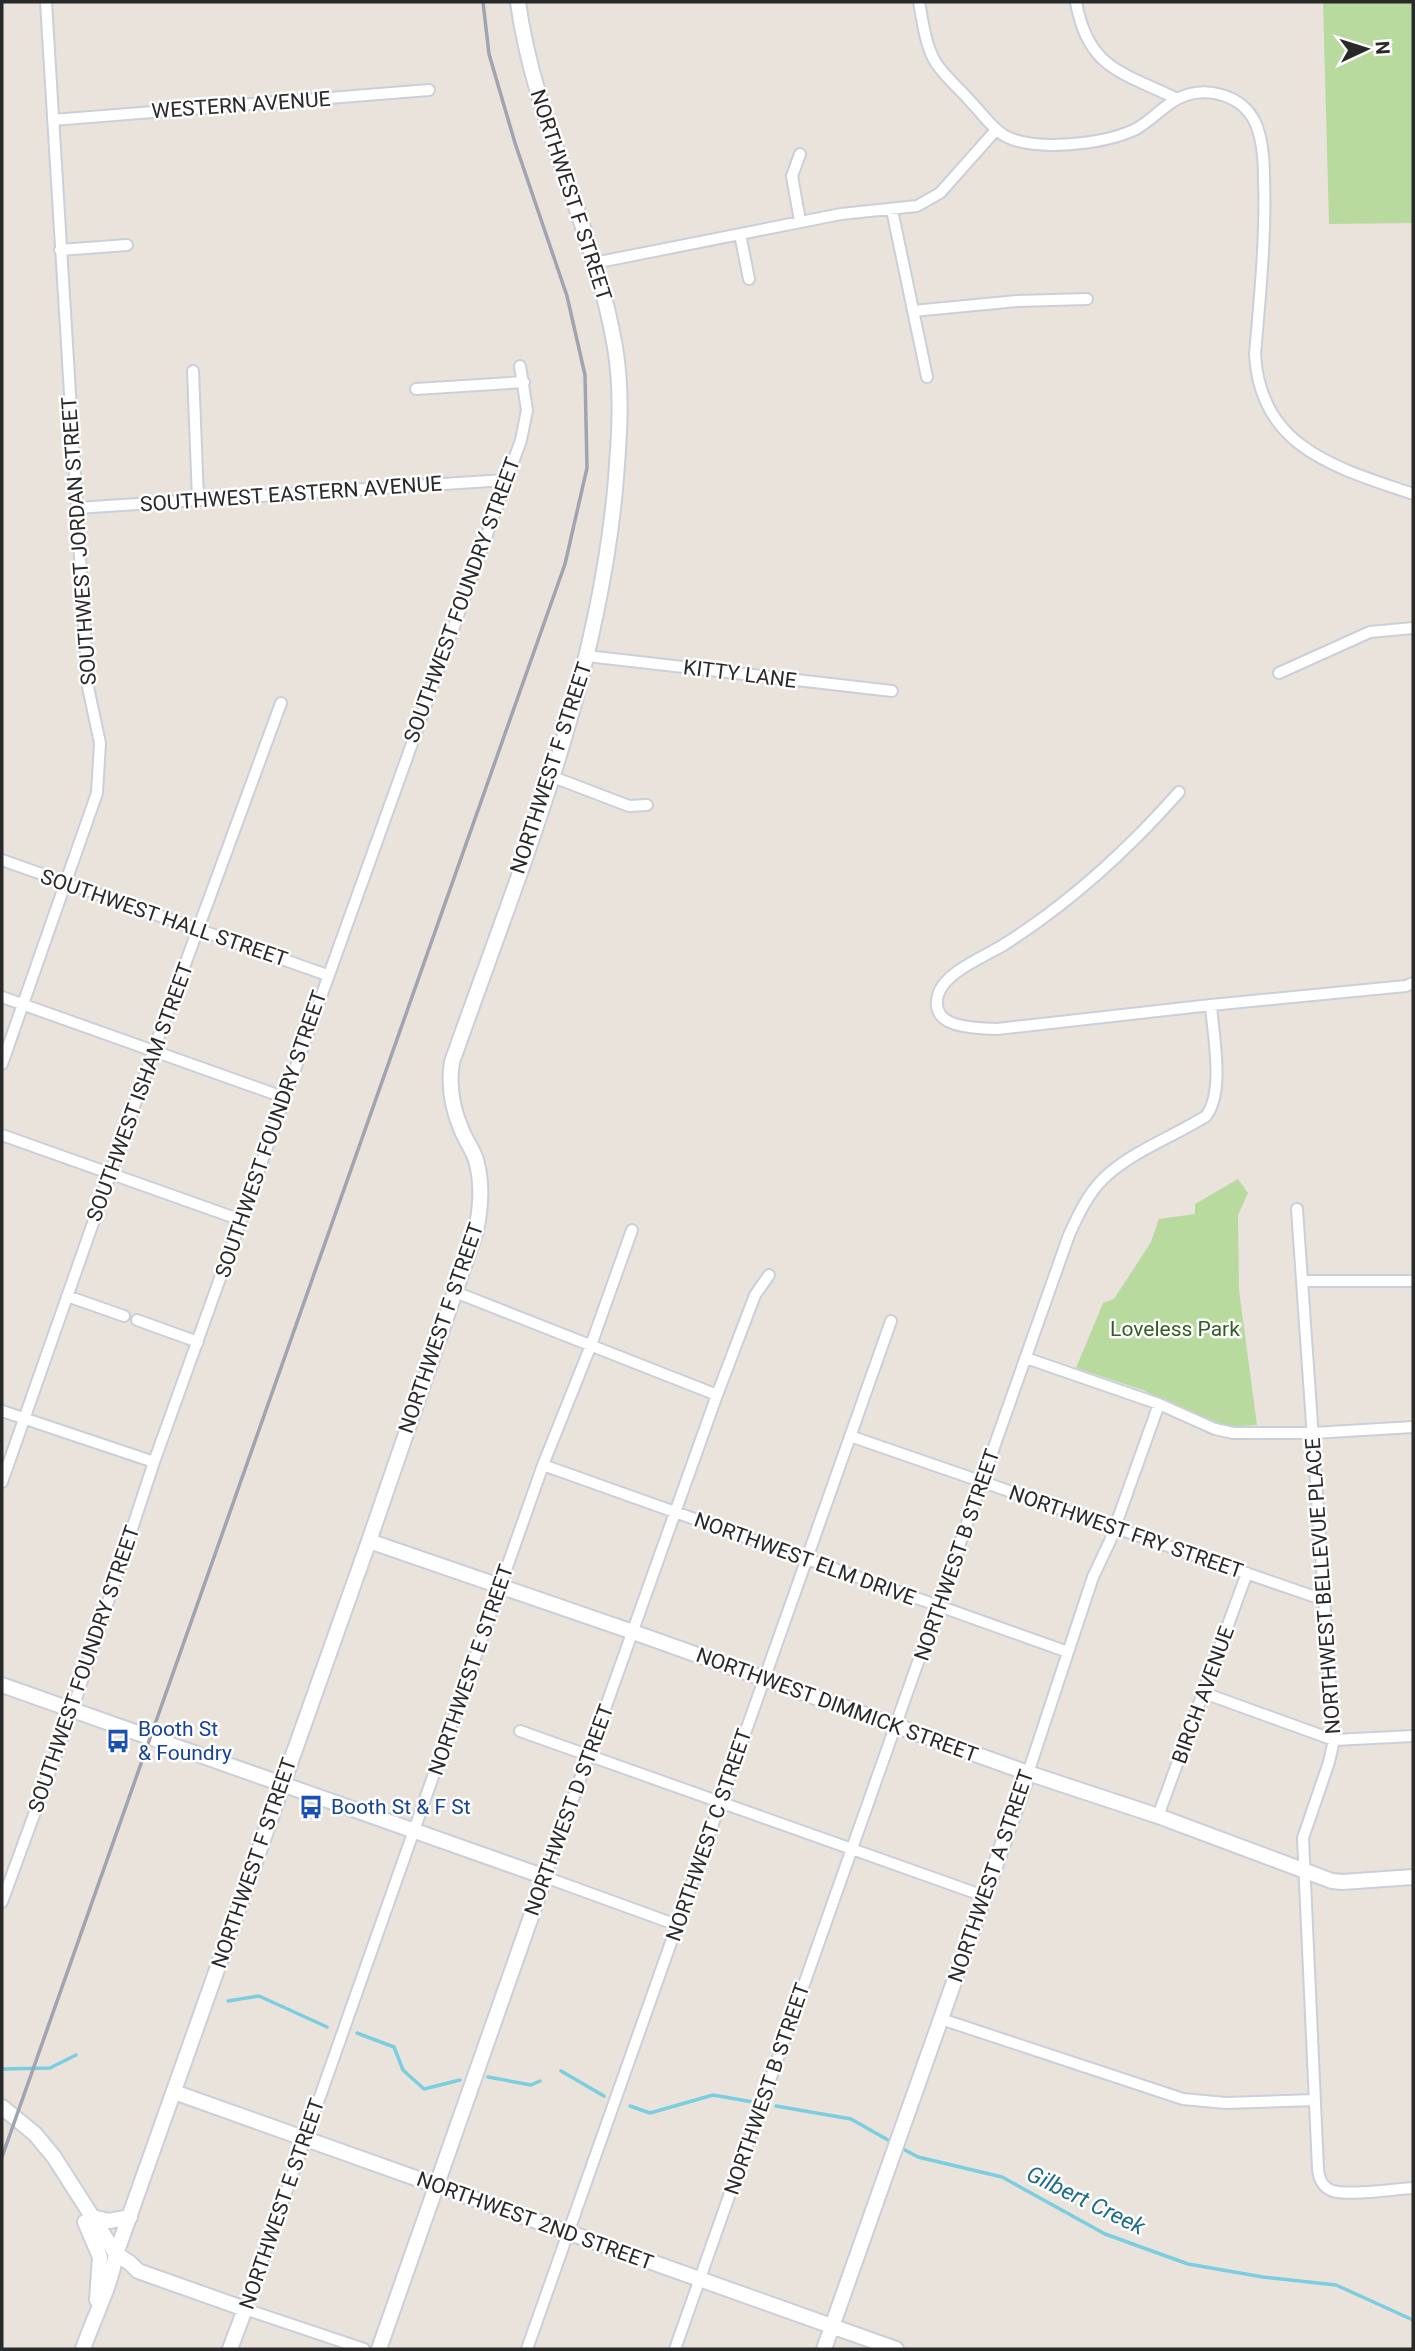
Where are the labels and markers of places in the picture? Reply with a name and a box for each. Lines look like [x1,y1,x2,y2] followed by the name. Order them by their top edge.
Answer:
[138,1717,232,1765] place label: Booth St & Foundry
[104,1727,132,1755] bus stop icon: Booth St & Foundry
[297,1793,325,1821] bus stop icon: Booth St & F St
[331,1795,471,1819] place label: Booth St & F St

